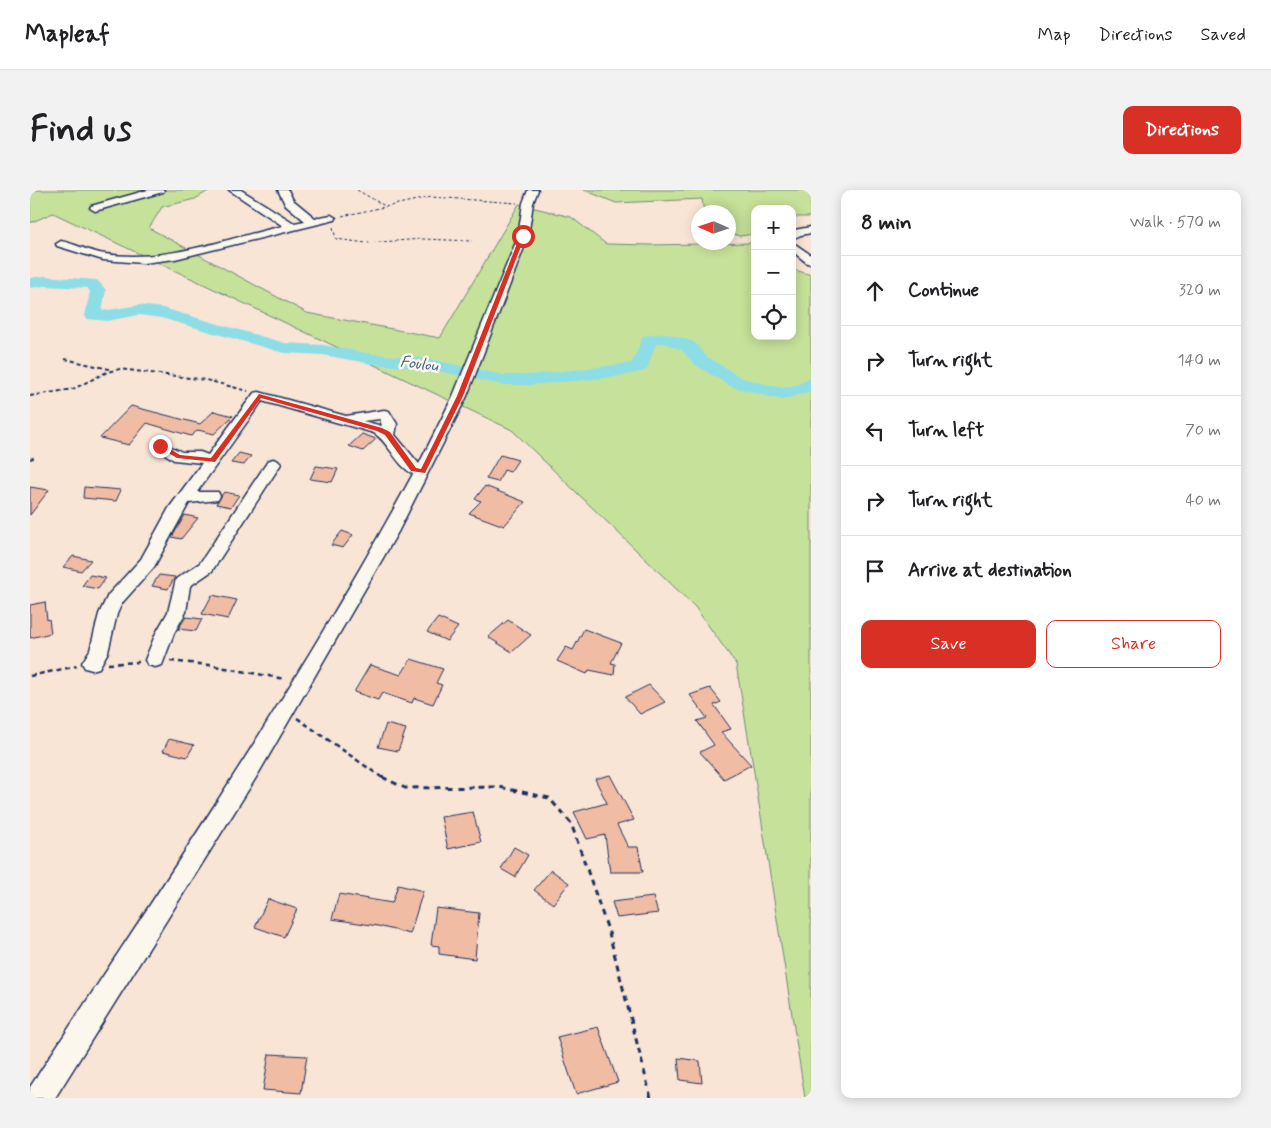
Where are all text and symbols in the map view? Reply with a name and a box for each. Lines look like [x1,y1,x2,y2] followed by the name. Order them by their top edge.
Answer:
[25,19,110,50] text: Mapleaf
[1038,23,1071,47] text: Map
[1099,23,1173,47] text: Directions
[1201,23,1246,47] text: Saved
[1123,106,1241,154] button: Directions
[30,107,132,153] text: Find us
[691,205,736,250] north arrow
[751,205,796,340] map controls
[751,205,796,250] button: +
[861,209,912,237] text: 8 min
[1130,212,1221,233] text: Walk · 570 m
[512,225,535,248] route start
[751,250,796,295] button: −
[861,277,889,305] icon: ahead
[908,278,979,303] text: Continue
[1179,280,1221,301] text: 320 m
[751,295,796,340] button: locate
[861,347,889,375] icon: right
[908,348,992,373] text: Turn right
[1177,350,1221,371] text: 140 m
[399,351,440,377] water label: Foulou
[861,417,889,445] icon: left
[908,418,984,443] text: Turn left
[1185,420,1221,441] text: 70 m
[149,435,172,458] route end
[861,487,889,515] icon: right
[908,488,992,513] text: Turn right
[1185,490,1221,511] text: 40 m
[861,557,889,585] icon: arrive
[908,558,1072,583] text: Arrive at destination
[861,620,1036,668] button: Save
[1046,620,1221,668] button: Share

